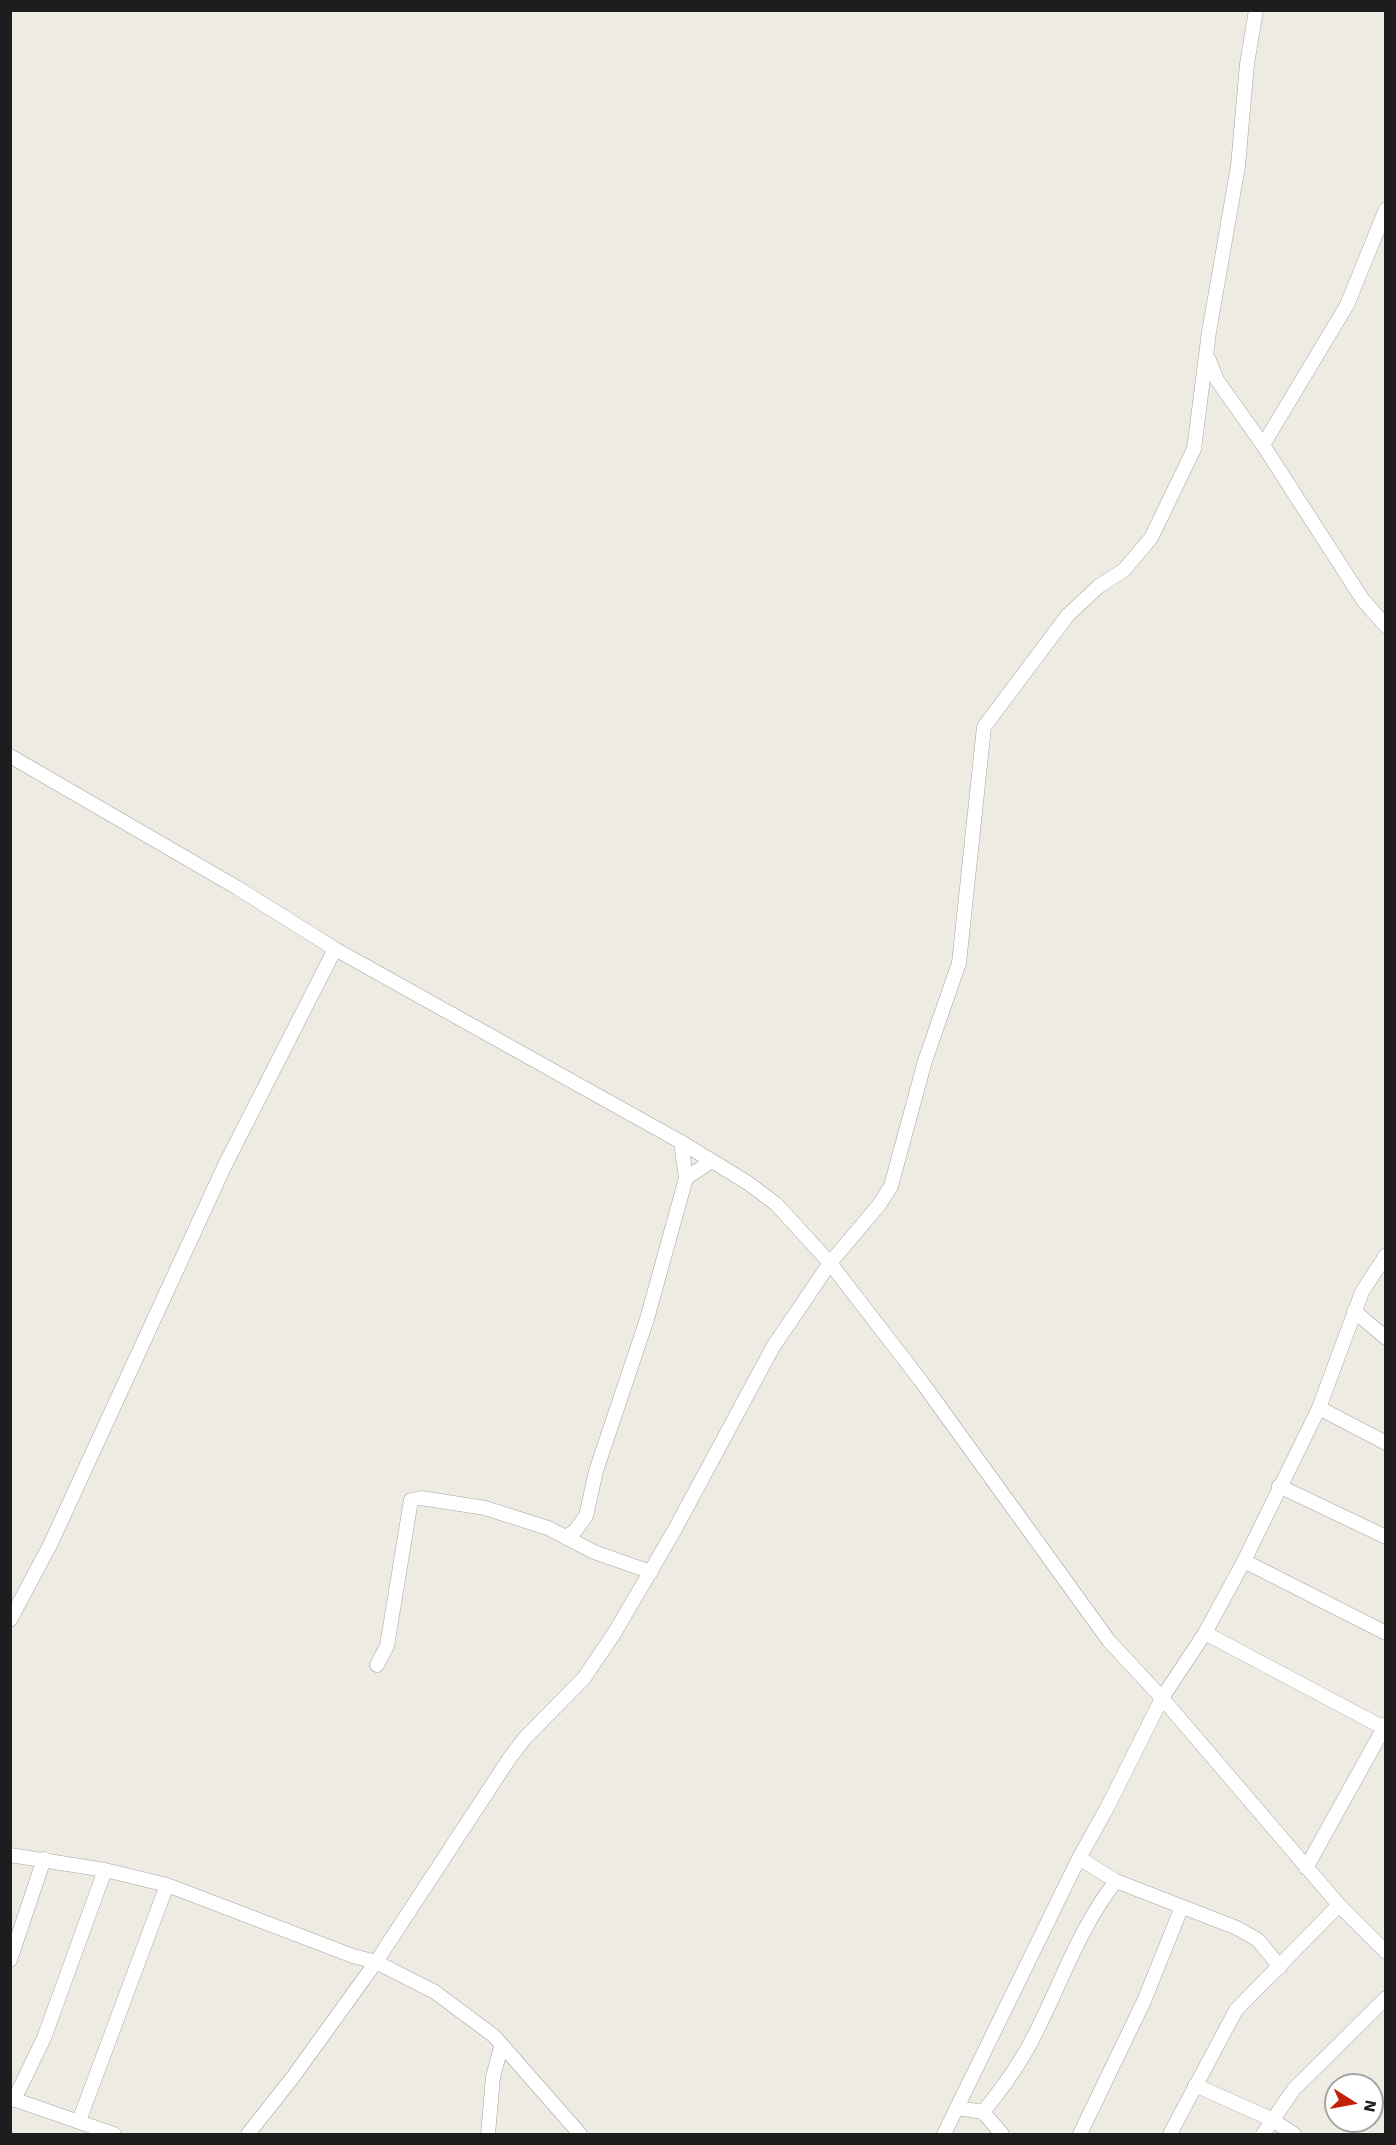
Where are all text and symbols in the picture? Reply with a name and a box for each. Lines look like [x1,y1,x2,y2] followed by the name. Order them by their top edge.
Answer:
[1324,2073,1384,2133] north arrow
[1360,2099,1381,2114] text: N

